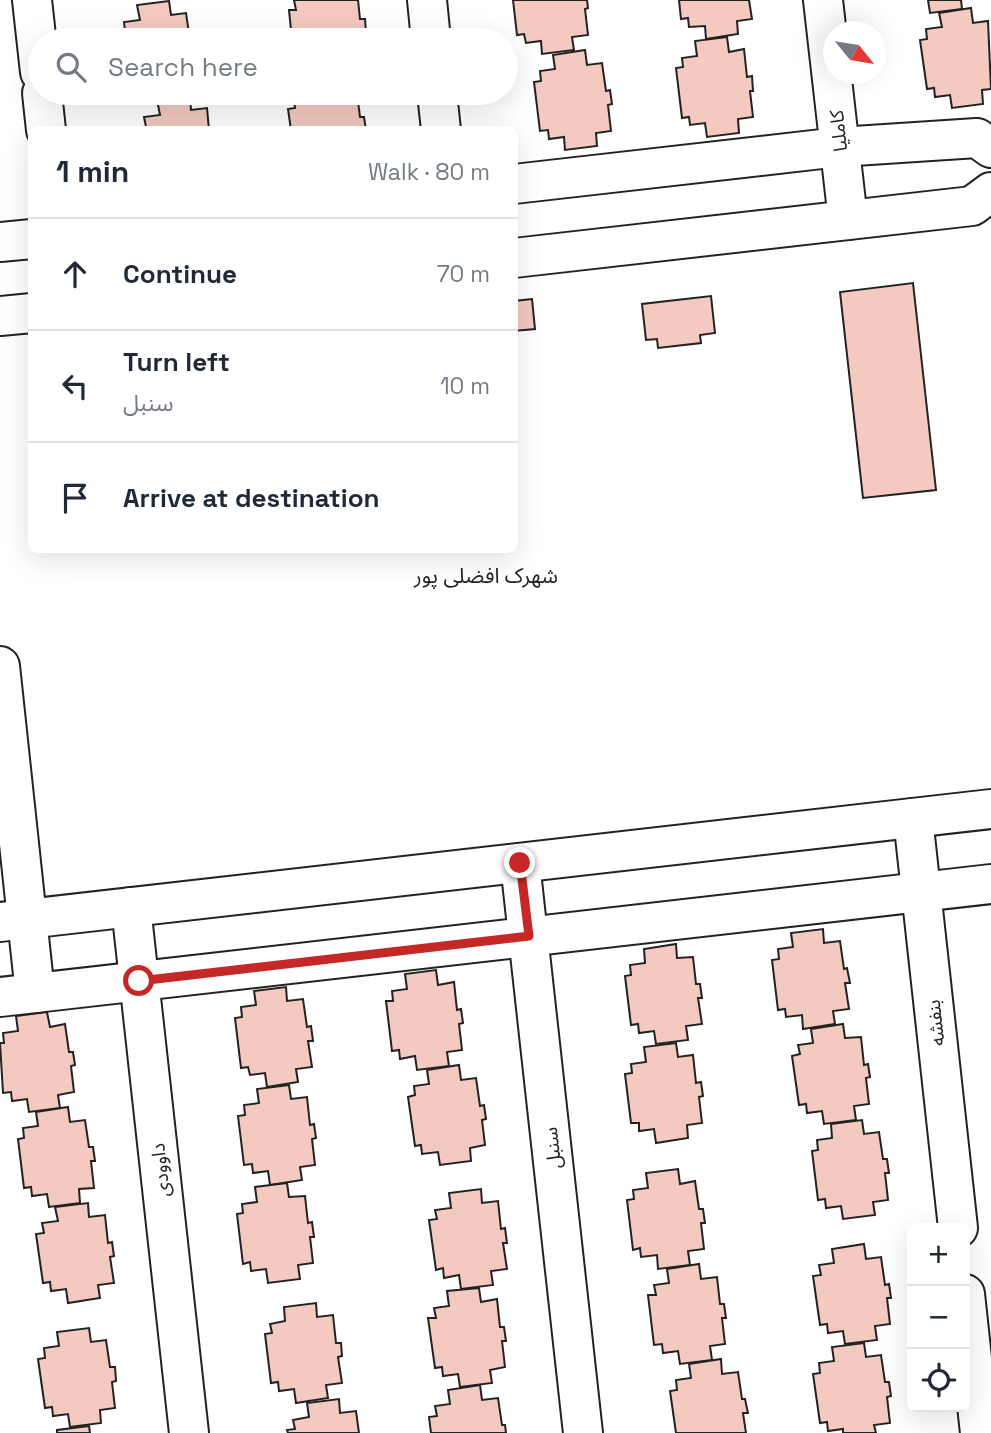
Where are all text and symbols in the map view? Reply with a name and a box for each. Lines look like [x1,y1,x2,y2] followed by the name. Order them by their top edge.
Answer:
[823,21,886,84] north arrow
[28,28,518,105] search box
[52,48,90,86] icon: search
[108,50,258,84] text: Search here
[824,108,853,153] street label: کاملیا
[56,152,129,191] text: 1 min
[368,157,490,187] text: Walk · 80 m
[56,255,94,293] icon: ahead
[123,257,237,291] text: Continue
[437,259,490,289] text: 70 m
[123,345,230,379] text: Turn left
[56,367,94,405] icon: left
[440,371,490,401] text: 10 m
[123,388,174,418] text: سنبل
[56,479,94,517] icon: arrive
[123,481,380,515] text: Arrive at destination
[413,562,558,589] district label: شهرک افضلی ‌پور
[504,847,535,878] route end
[123,965,154,996] route start
[921,999,950,1047] street label: بنفشه
[538,1126,567,1170] street label: سنبل
[145,1142,176,1198] street label: داوودی
[907,1223,970,1412] map controls
[907,1223,970,1286] button: +
[907,1286,970,1349] button: −
[907,1349,970,1412] button: locate

